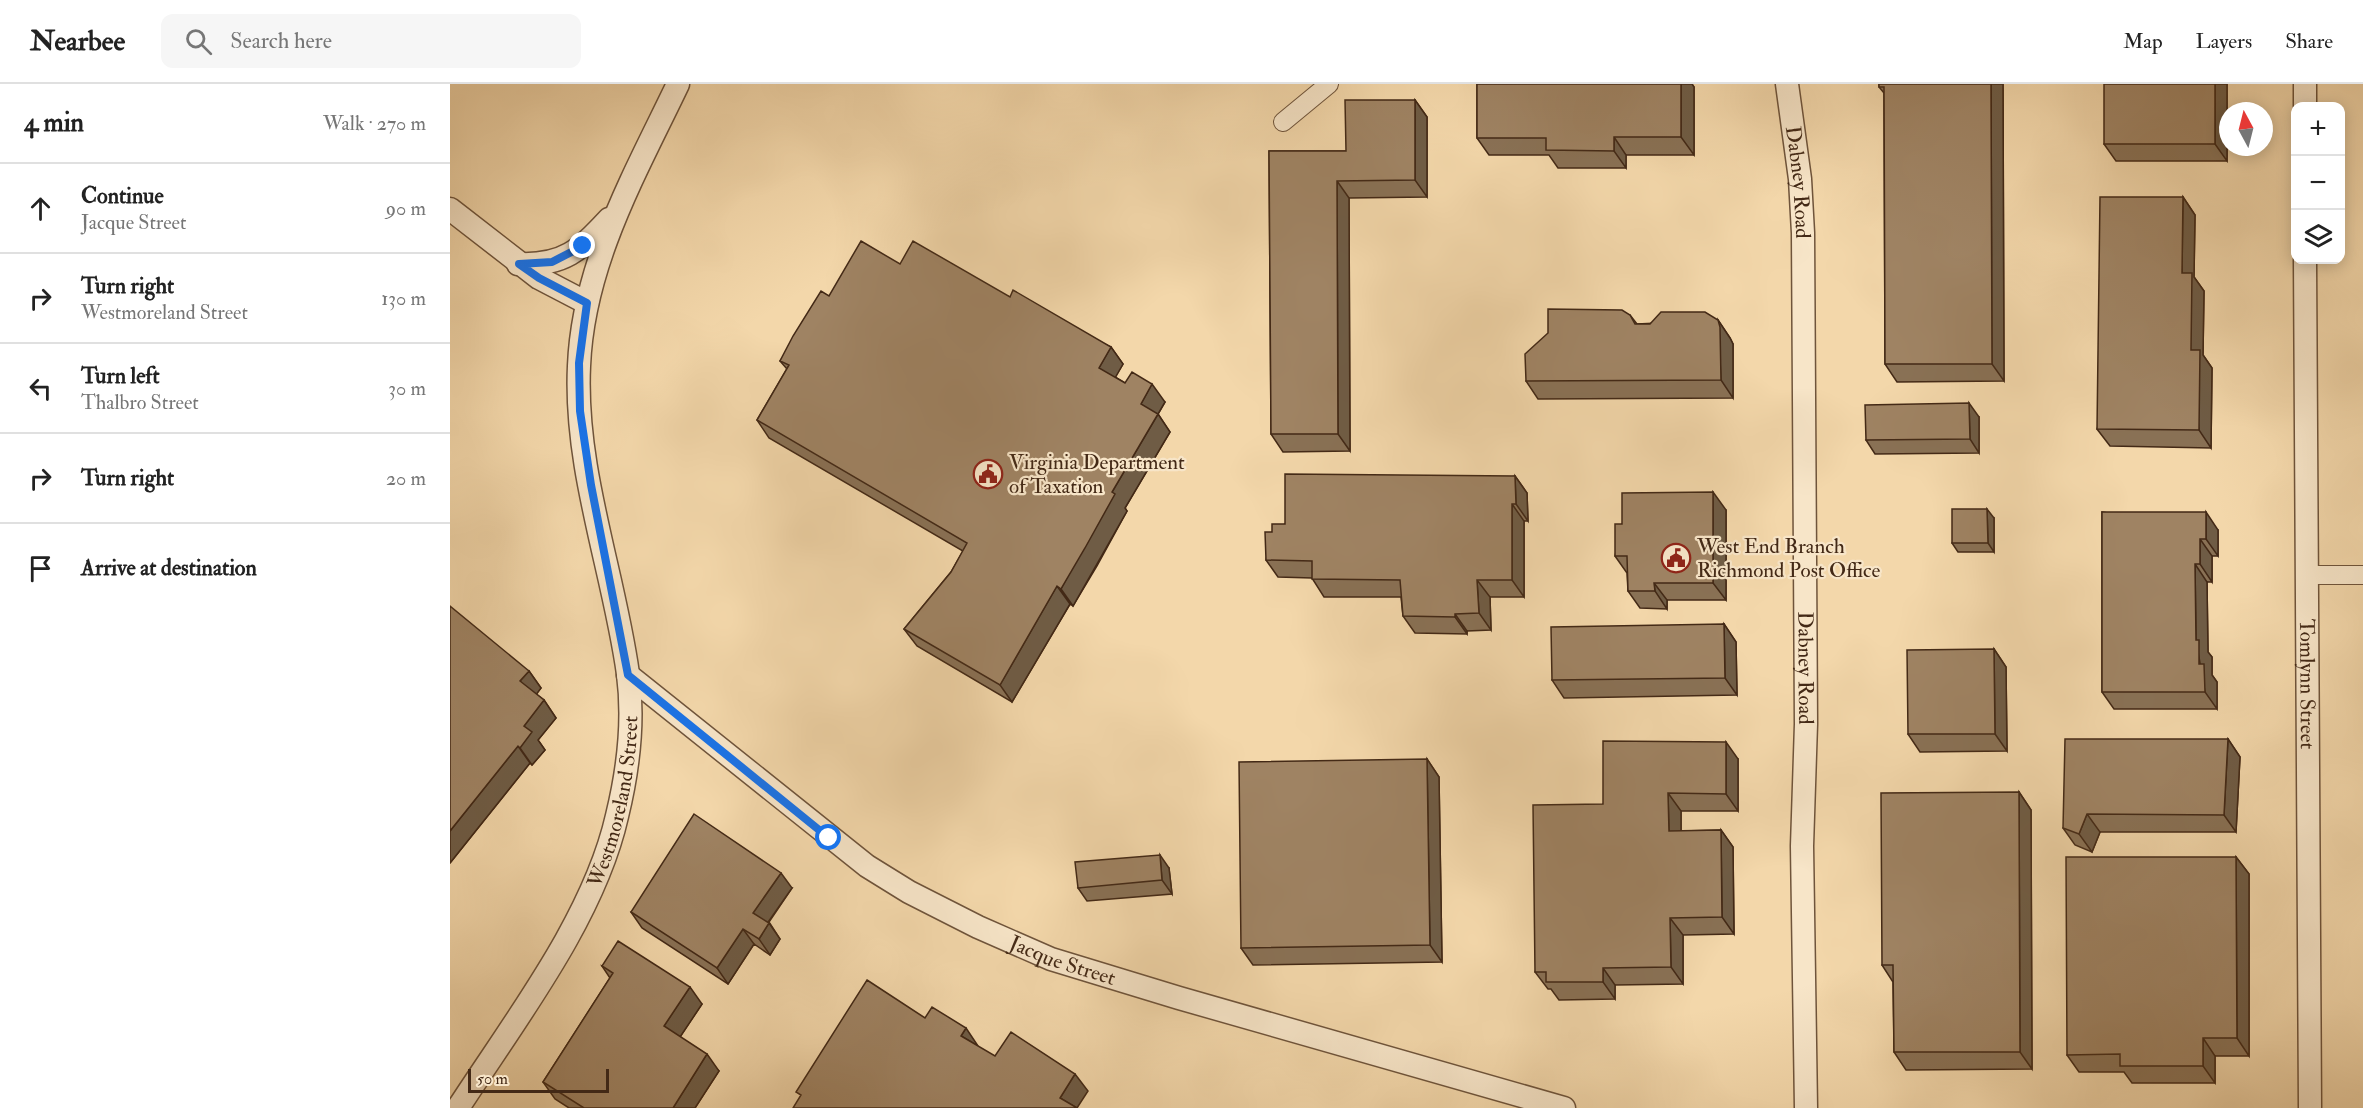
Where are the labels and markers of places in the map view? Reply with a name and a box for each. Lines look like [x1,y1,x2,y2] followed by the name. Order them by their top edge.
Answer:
[1009,449,1185,500] place label: Virginia Department of Taxation
[972,458,1004,490] public building icon: Virginia Department of Taxation
[1696,533,1881,584] place label: West End Branch Richmond Post Office
[1660,542,1692,574] public building icon: West End Branch Richmond Post Office

